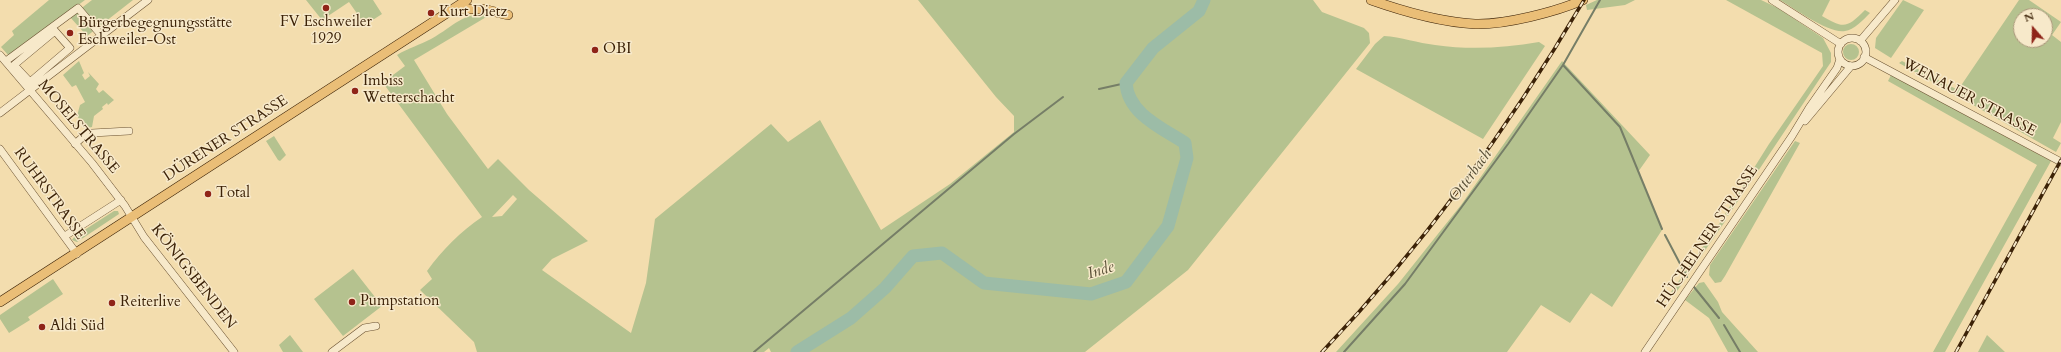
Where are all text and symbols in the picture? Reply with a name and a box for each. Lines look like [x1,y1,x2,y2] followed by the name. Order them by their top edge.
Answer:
[321,3,331,13] marker: FV Eschweiler 1929
[439,4,507,22] place label: Kurt Dietz
[426,8,436,18] marker: Kurt Dietz
[2013,8,2053,48] north arrow
[2022,9,2036,26] text: N
[280,14,372,49] place label: FV Eschweiler 1929
[78,15,232,50] place label: Bürgerbegegnungsstätte Eschweiler-Ost
[65,28,75,38] marker: Bürgerbegegnungsstätte Eschweiler-Ost
[603,41,631,59] place label: OBI
[590,45,600,55] marker: OBI
[1899,55,2039,141] street label: WENAUER STRASSE
[363,73,455,108] place label: Imbiss Wetterschacht
[34,76,122,178] street label: MOSELSTRASSE
[350,86,360,96] marker: Imbiss Wetterschacht
[161,92,291,186] street label: DÜRENER STRASSE
[10,144,88,244] street label: RUHRSTRASSE
[1445,146,1497,206] water label: Otterbach
[1654,163,1762,311] street label: HÜCHELNER STRASSE
[216,185,250,203] place label: Total
[203,189,213,199] marker: Total
[147,221,239,333] street label: KÖNIGSBENDEN
[1085,258,1117,284] water label: Inde
[360,293,440,311] place label: Pumpstation
[120,294,181,312] place label: Reiterlive
[347,297,357,307] marker: Pumpstation
[107,298,117,308] marker: Reiterlive
[50,318,104,336] place label: Aldi Süd
[37,322,47,332] marker: Aldi Süd

